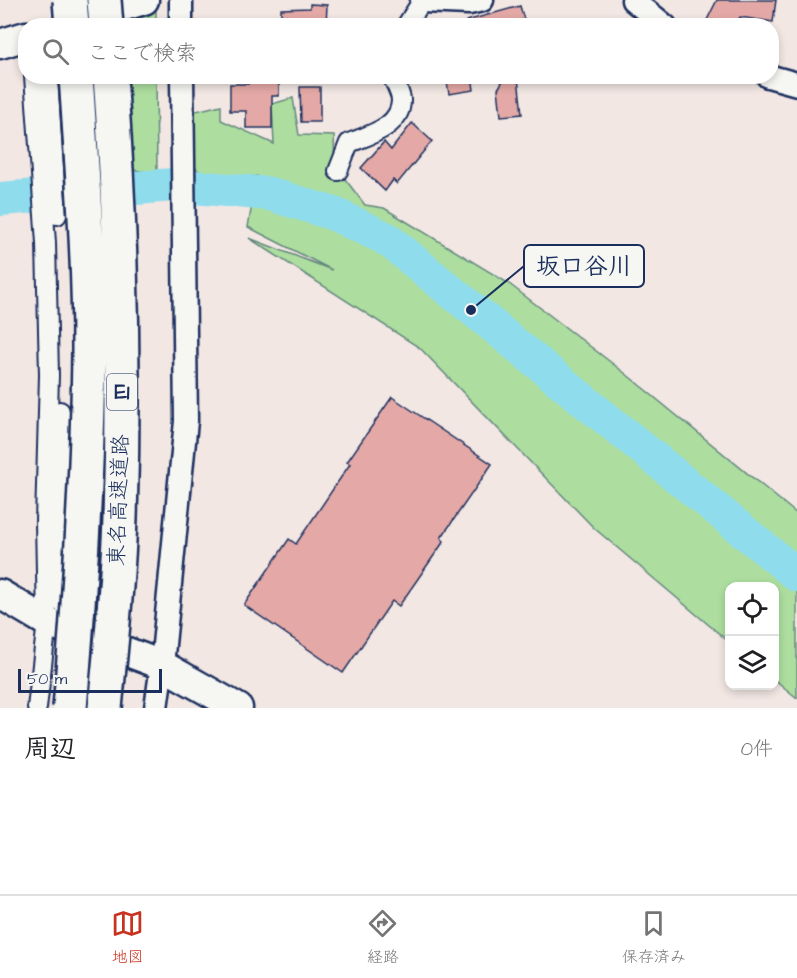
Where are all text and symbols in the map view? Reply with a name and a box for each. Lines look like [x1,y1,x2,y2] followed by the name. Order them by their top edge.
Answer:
[18,18,779,84] search box
[39,35,72,68] icon: search
[87,38,197,69] text: ここで検索
[524,245,644,287] callout: 坂口谷川
[536,250,632,284] text: 坂口谷川
[107,374,137,410] road number: E1
[101,433,137,567] street label: 東名高速道路
[725,582,779,690] map controls
[725,582,779,636] button: locate
[725,636,779,690] button: layers
[18,666,162,694] scale bar
[27,668,67,690] text: 50 m
[24,731,76,767] text: 周辺
[740,735,773,763] text: 0件
[111,907,144,968] tab: 地図
[366,907,399,968] tab: 経路
[622,907,686,968] tab: 保存済み

